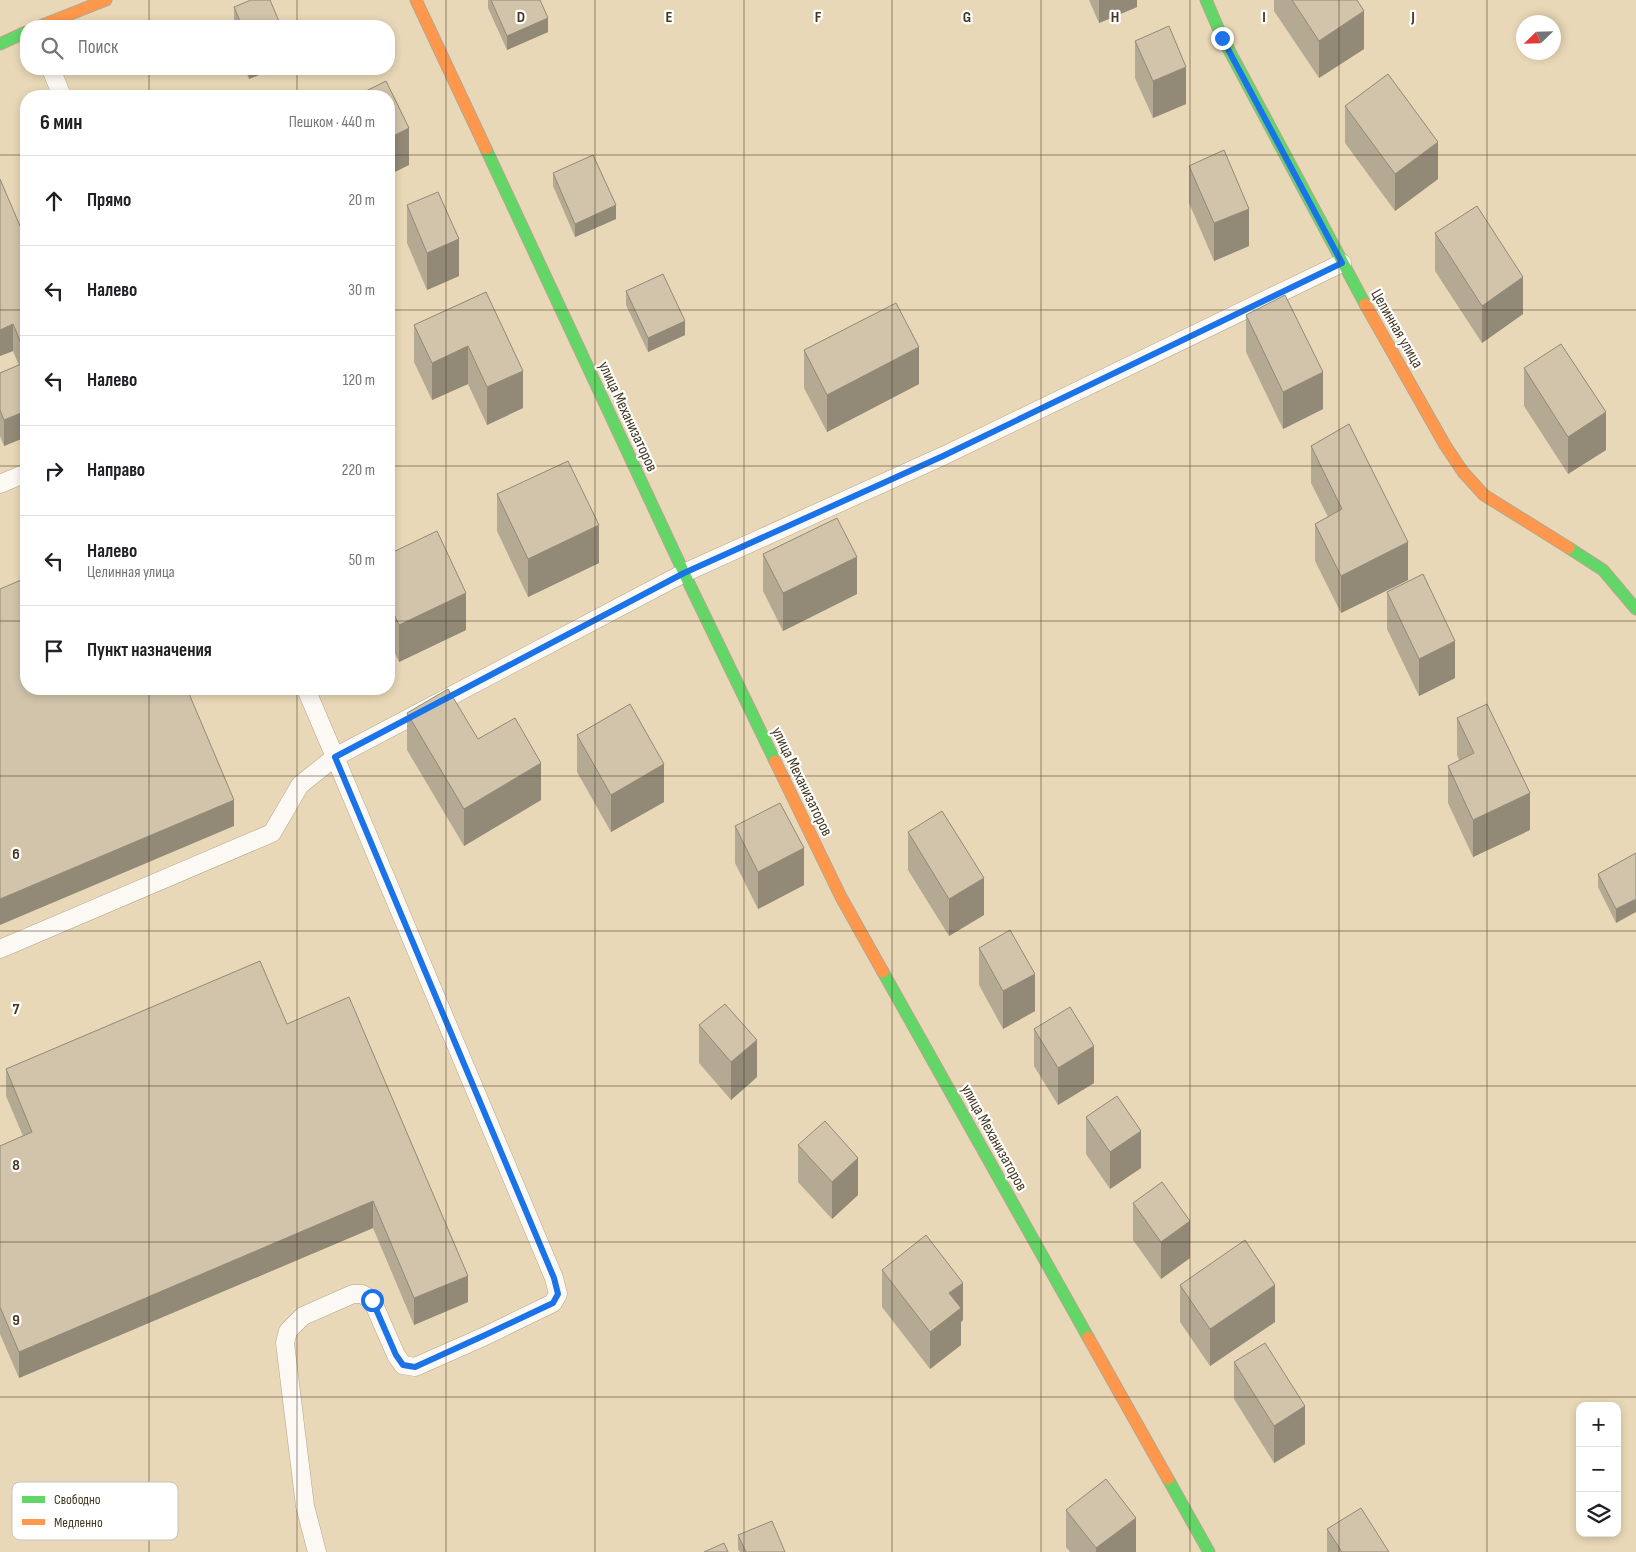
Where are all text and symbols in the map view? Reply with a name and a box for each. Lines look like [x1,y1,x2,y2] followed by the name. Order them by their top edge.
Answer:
[517,8,525,27] text: D
[666,8,673,27] text: E
[815,8,822,27] text: F
[963,8,971,27] text: G
[1111,8,1119,27] text: H
[1262,8,1266,27] text: I
[1410,8,1415,27] text: J
[1516,15,1561,60] north arrow
[20,20,395,75] search box
[1211,27,1234,50] route end
[38,34,66,62] icon: search
[78,36,118,59] text: Поиск
[40,110,82,135] text: 6 мин
[289,113,375,132] text: Пешком · 440 m
[40,187,68,215] icon: ahead
[87,189,131,212] text: Прямо
[348,191,375,210] text: 20 m
[40,277,68,305] icon: left
[87,279,137,302] text: Налево
[348,281,375,300] text: 30 m
[1367,286,1427,372] street label: Целинная улица
[594,359,661,475] street label: улица Механизаторов
[40,367,68,395] icon: left
[87,369,137,392] text: Налево
[343,371,375,390] text: 120 m
[40,457,68,485] icon: right
[87,459,145,482] text: Направо
[342,461,375,480] text: 220 m
[87,540,137,563] text: Налево
[40,547,68,575] icon: left
[349,551,375,570] text: 50 m
[87,563,175,582] text: Целинная улица
[40,637,68,665] icon: arrive
[87,639,212,662] text: Пункт назначения
[767,724,836,839] street label: улица Механизаторов
[12,845,20,864] text: 6
[13,1000,20,1019] text: 7
[957,1081,1031,1194] street label: улица Механизаторов
[12,1156,20,1175] text: 8
[361,1289,384,1312] route start
[12,1311,20,1330] text: 9
[1576,1402,1621,1537] map controls
[1576,1402,1621,1447] button: +
[1576,1447,1621,1492] button: −
[12,1482,178,1540] legend
[54,1491,101,1508] text: Свободно
[1576,1492,1621,1537] button: layers
[54,1514,103,1531] text: Медленно

